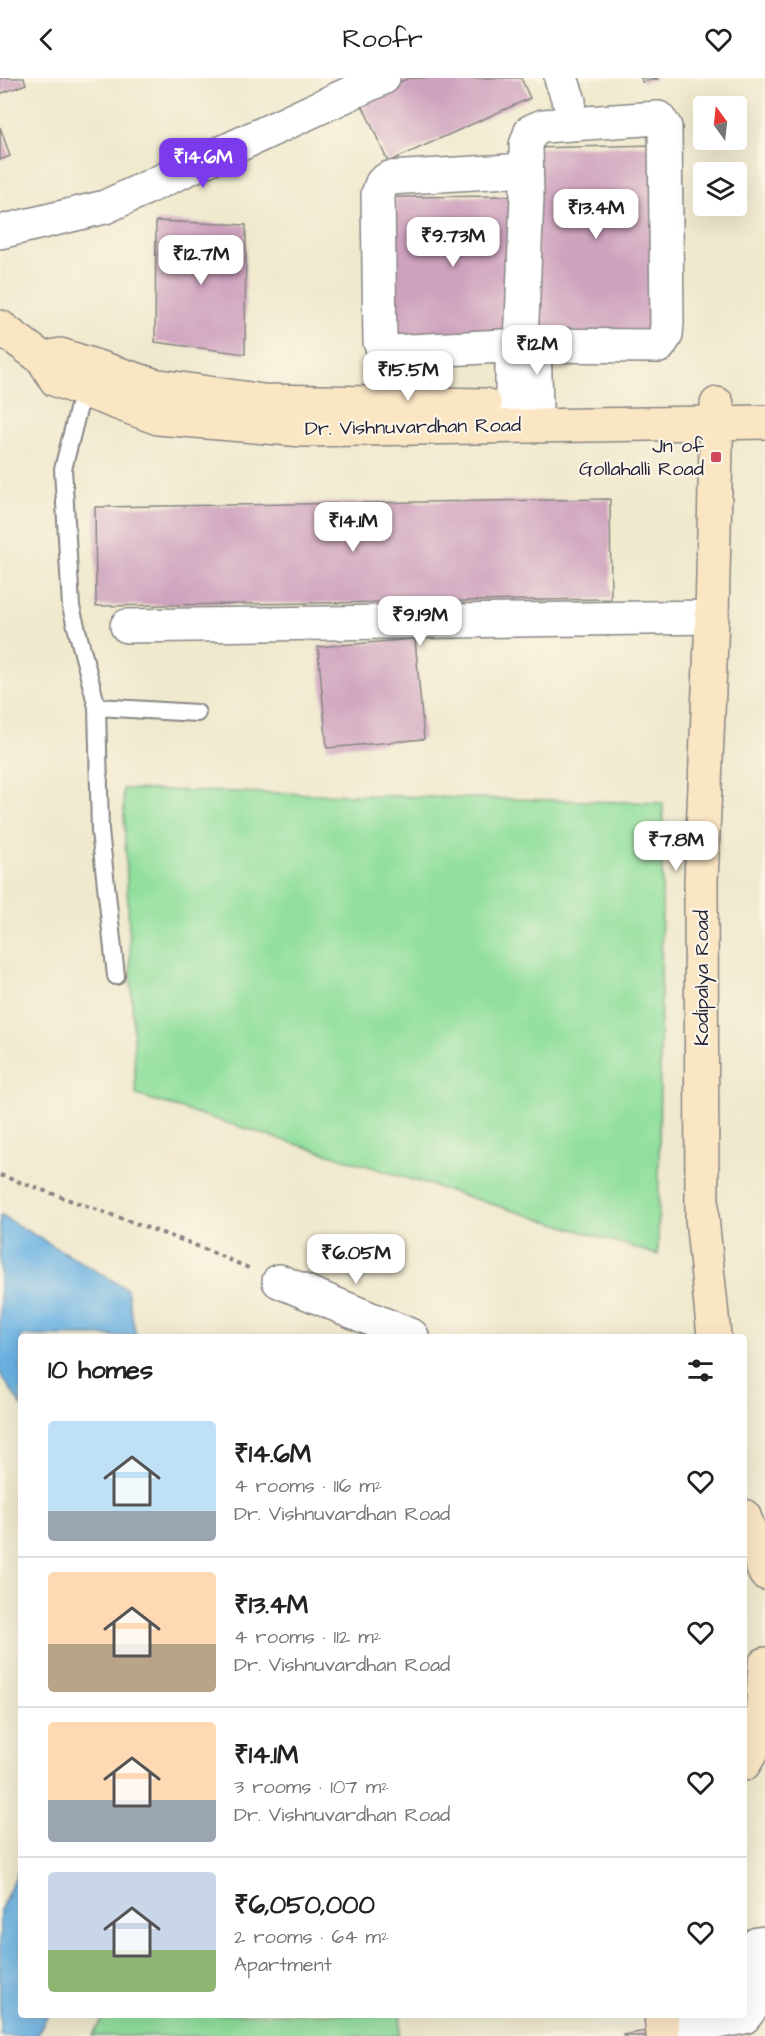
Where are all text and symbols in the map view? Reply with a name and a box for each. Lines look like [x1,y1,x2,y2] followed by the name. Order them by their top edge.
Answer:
[342,20,423,58] text: Roofr
[30,23,63,56] icon: back
[702,23,735,56] icon: heart
[693,96,747,150] north arrow
[693,96,747,216] map controls
[154,138,252,189] pin: ₹14.6M
[173,143,233,171] text: ₹14.6M
[693,162,747,216] button: layers
[547,189,645,240] pin: ₹13.4M
[567,194,625,222] text: ₹13.4M
[404,217,502,268] pin: ₹9.73M
[421,222,485,250] text: ₹9.73M
[152,235,250,286] pin: ₹12.7M
[172,240,230,268] text: ₹12.7M
[501,325,573,376] pin: ₹12M
[516,330,558,358] text: ₹12M
[359,351,457,402] pin: ₹15.5M
[377,356,439,384] text: ₹15.5M
[305,411,521,443] street label: Dr. Vishnuvardhan Road
[579,432,704,483] place label: Jn of Gollahalli Road
[709,450,723,464] marker: Jn of Gollahalli Road
[304,502,402,553] pin: ₹14.1M
[328,507,378,535] text: ₹14.1M
[371,596,469,647] pin: ₹9.19M
[392,601,448,629] text: ₹9.19M
[634,821,718,872] pin: ₹7.8M
[648,826,704,854] text: ₹7.8M
[688,910,717,1046] street label: Kodipalya Road
[307,1234,405,1285] pin: ₹6.05M
[321,1239,391,1267] text: ₹6.05M
[48,1352,153,1388] text: 10 homes
[684,1354,717,1387] icon: filters
[234,1436,311,1472] text: ₹14.6M
[96,1445,168,1517] icon: home
[684,1465,717,1498] icon: heart
[234,1472,382,1500] text: 4 rooms · 116 m²
[234,1500,450,1528] text: Dr. Vishnuvardhan Road
[234,1587,308,1623] text: ₹13.4M
[96,1596,168,1668] icon: home
[684,1616,717,1649] icon: heart
[234,1623,381,1651] text: 4 rooms · 112 m²
[234,1651,450,1679] text: Dr. Vishnuvardhan Road
[234,1737,298,1773] text: ₹14.1M
[96,1746,168,1818] icon: home
[684,1766,717,1799] icon: heart
[234,1773,389,1801] text: 3 rooms · 107 m²
[234,1801,450,1829] text: Dr. Vishnuvardhan Road
[234,1887,375,1923] text: ₹6,050,000
[96,1896,168,1968] icon: home
[684,1916,717,1949] icon: heart
[234,1923,389,1951] text: 2 rooms · 64 m²
[234,1951,332,1979] text: Apartment

